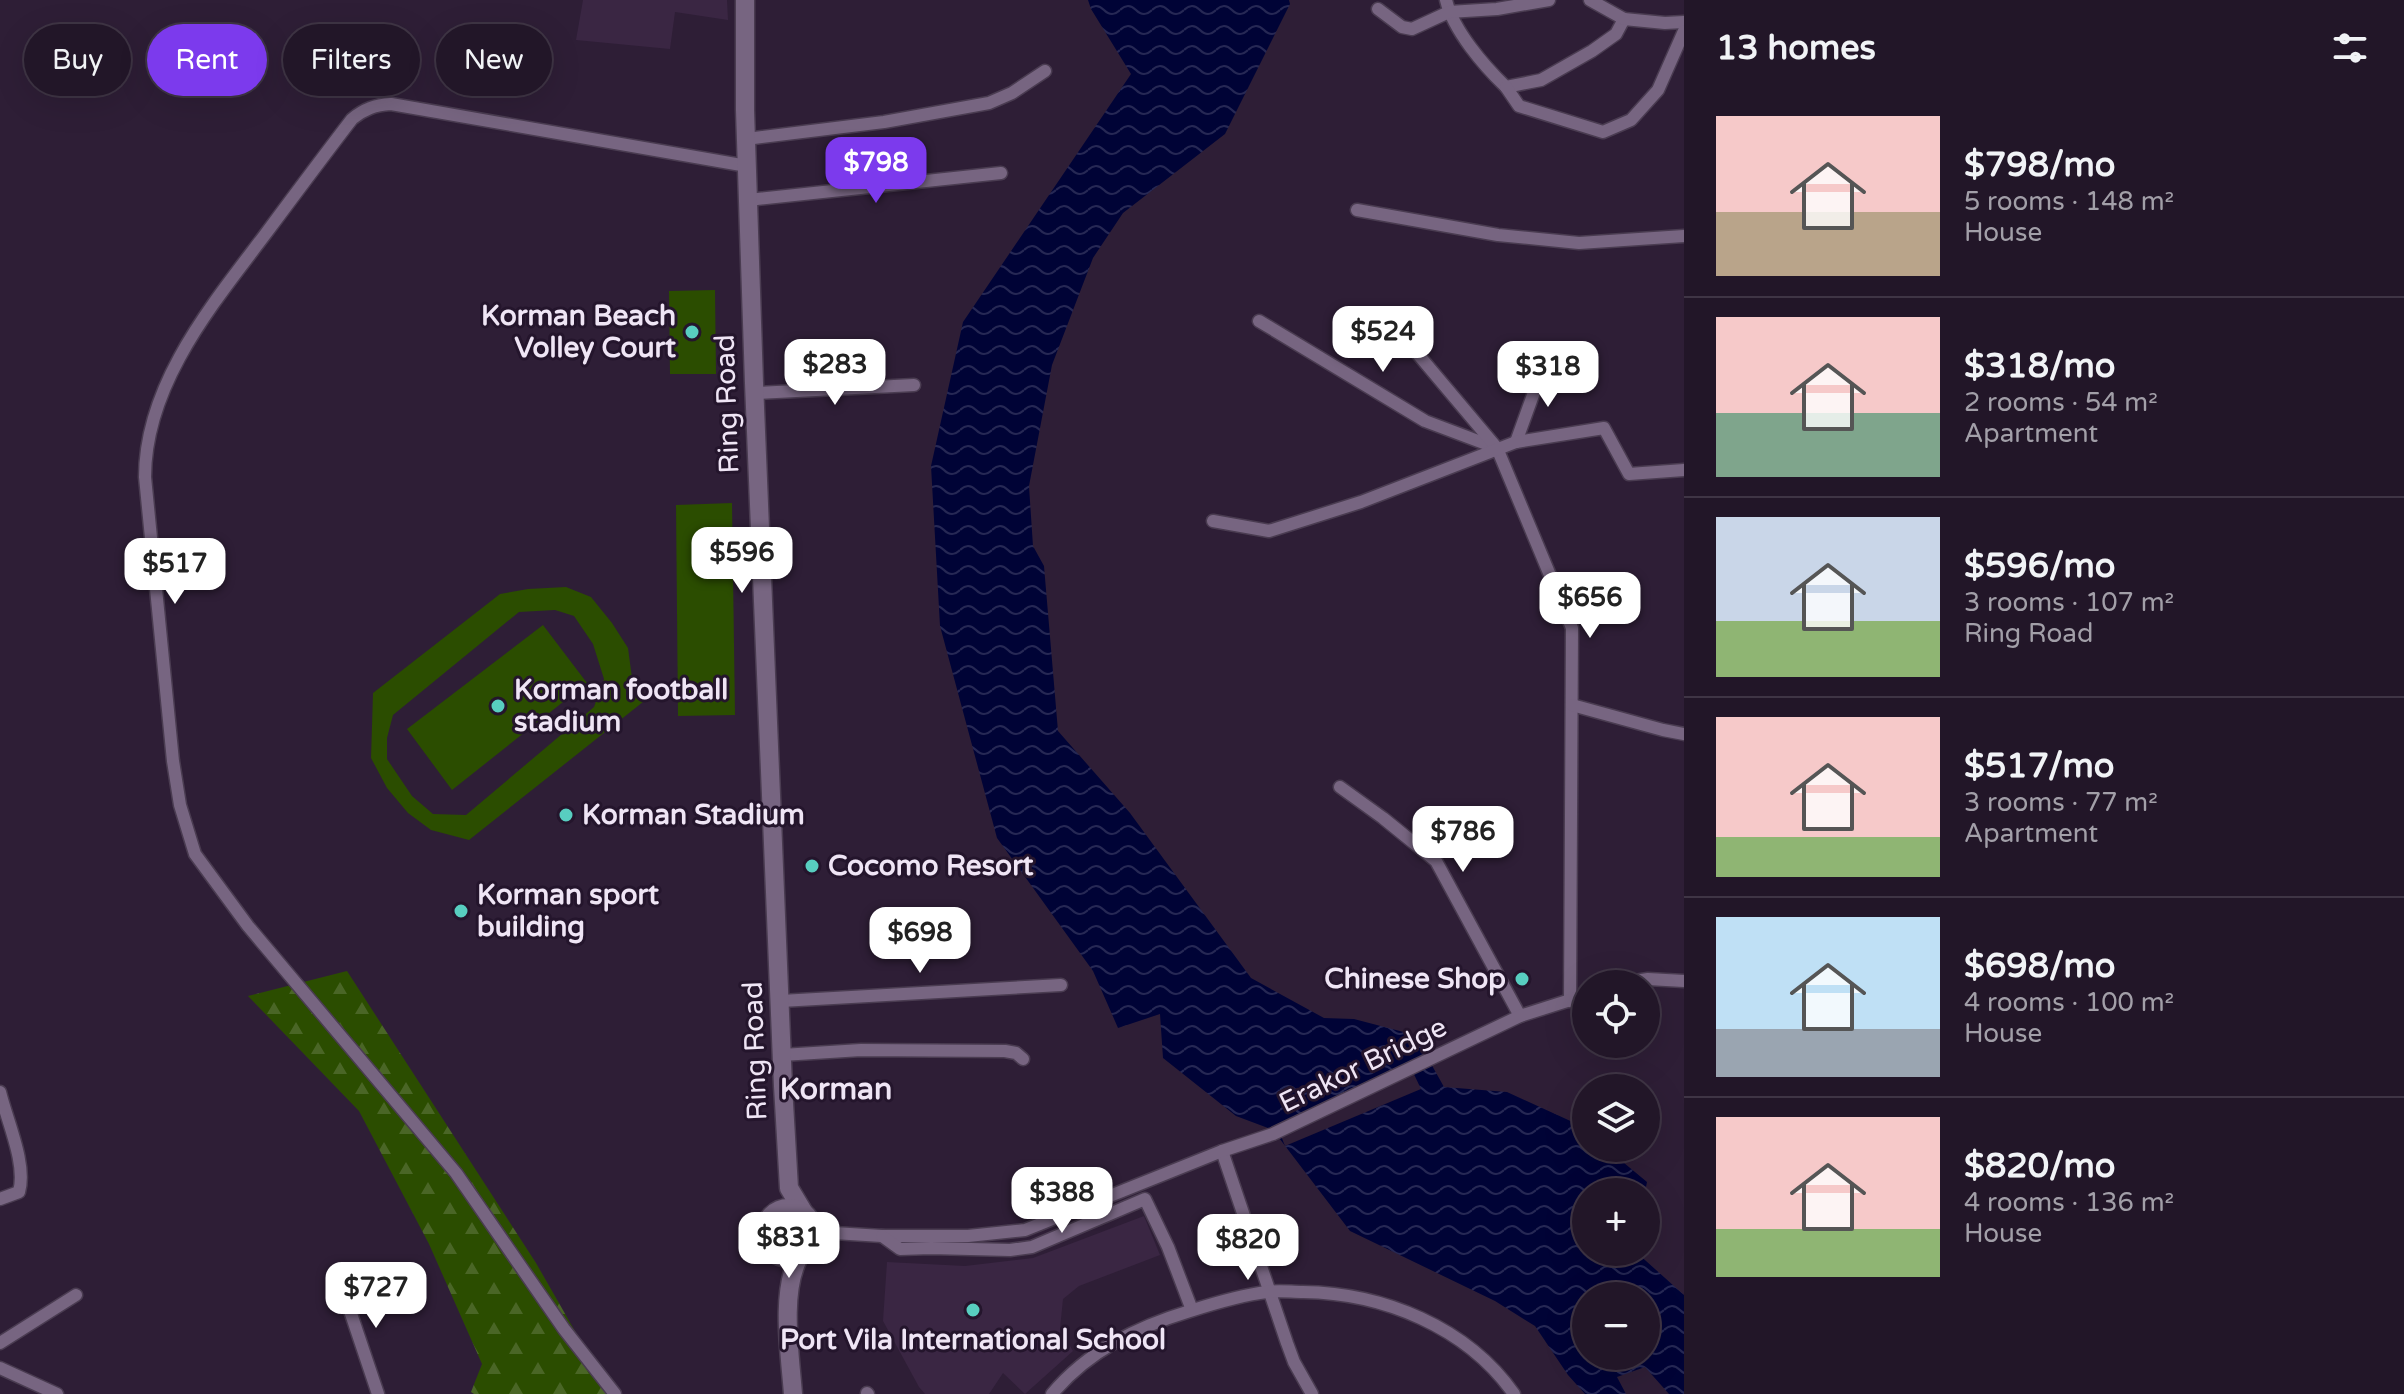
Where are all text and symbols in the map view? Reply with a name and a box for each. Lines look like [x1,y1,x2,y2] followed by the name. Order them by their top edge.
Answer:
[24,24,131,96] chip: Buy
[147,24,267,96] chip: Rent
[283,24,420,96] chip: Filters
[436,24,552,96] chip: New
[2328,26,2372,70] icon: filters
[1716,28,1876,69] text: 13 homes
[829,137,923,205] pin: $798
[1964,145,2115,186] text: $798/mo
[843,147,909,178] text: $798
[1780,148,1876,244] icon: home
[1964,186,2174,217] text: 5 rooms · 148 m²
[1964,217,2042,248] text: House
[481,299,676,365] place label: Korman Beach Volley Court
[1336,306,1430,374] pin: $524
[1350,316,1416,347] text: $524
[683,323,701,341] marker: Korman Beach Volley Court
[708,334,746,474] street label: Ring Road
[788,339,882,407] pin: $283
[1501,341,1595,409] pin: $318
[1964,346,2115,387] text: $318/mo
[802,349,868,380] text: $283
[1780,349,1876,445] icon: home
[1515,351,1581,382] text: $318
[1964,387,2158,418] text: 2 rooms · 54 m²
[1964,418,2098,449] text: Apartment
[695,527,789,595] pin: $596
[709,537,775,568] text: $596
[128,538,222,606] pin: $517
[1964,546,2115,587] text: $596/mo
[142,548,208,579] text: $517
[1780,549,1876,645] icon: home
[1543,572,1637,640] pin: $656
[1557,582,1623,613] text: $656
[1964,587,2174,618] text: 3 rooms · 107 m²
[1964,618,2093,649] text: Ring Road
[514,673,728,739] place label: Korman football stadium
[489,697,507,715] marker: Korman football stadium
[1964,746,2114,787] text: $517/mo
[1780,749,1876,845] icon: home
[1964,787,2158,818] text: 3 rooms · 77 m²
[582,798,805,832] place label: Korman Stadium
[557,806,575,824] marker: Korman Stadium
[1416,806,1510,874] pin: $786
[1430,816,1496,847] text: $786
[1964,818,2098,849] text: Apartment
[828,849,1034,883] place label: Cocomo Resort
[803,857,821,875] marker: Cocomo Resort
[477,878,659,944] place label: Korman sport building
[452,902,470,920] marker: Korman sport building
[873,907,967,975] pin: $698
[887,917,953,948] text: $698
[1964,946,2115,987] text: $698/mo
[1780,949,1876,1045] icon: home
[1324,962,1506,996] place label: Chinese Shop
[1513,970,1531,988] marker: Chinese Shop
[1572,970,1660,1370] map controls
[1572,970,1660,1058] button: locate
[736,981,774,1121] street label: Ring Road
[1964,987,2174,1018] text: 4 rooms · 100 m²
[1274,1010,1452,1120] street label: Erakor Bridge
[1964,1018,2042,1049] text: House
[780,1071,892,1108] district label: Korman
[1572,1074,1660,1162] button: layers
[1964,1146,2115,1187] text: $820/mo
[1780,1149,1876,1245] icon: home
[1015,1167,1109,1235] pin: $388
[1029,1177,1095,1208] text: $388
[1572,1178,1660,1266] button: +
[1964,1187,2174,1218] text: 4 rooms · 136 m²
[742,1212,836,1280] pin: $831
[1201,1214,1295,1282] pin: $820
[1964,1218,2042,1249] text: House
[756,1222,822,1253] text: $831
[1215,1224,1281,1255] text: $820
[329,1262,423,1330] pin: $727
[343,1272,409,1303] text: $727
[1572,1282,1660,1370] button: −
[964,1301,982,1319] marker: Port Vila International School
[780,1323,1166,1357] place label: Port Vila International School

